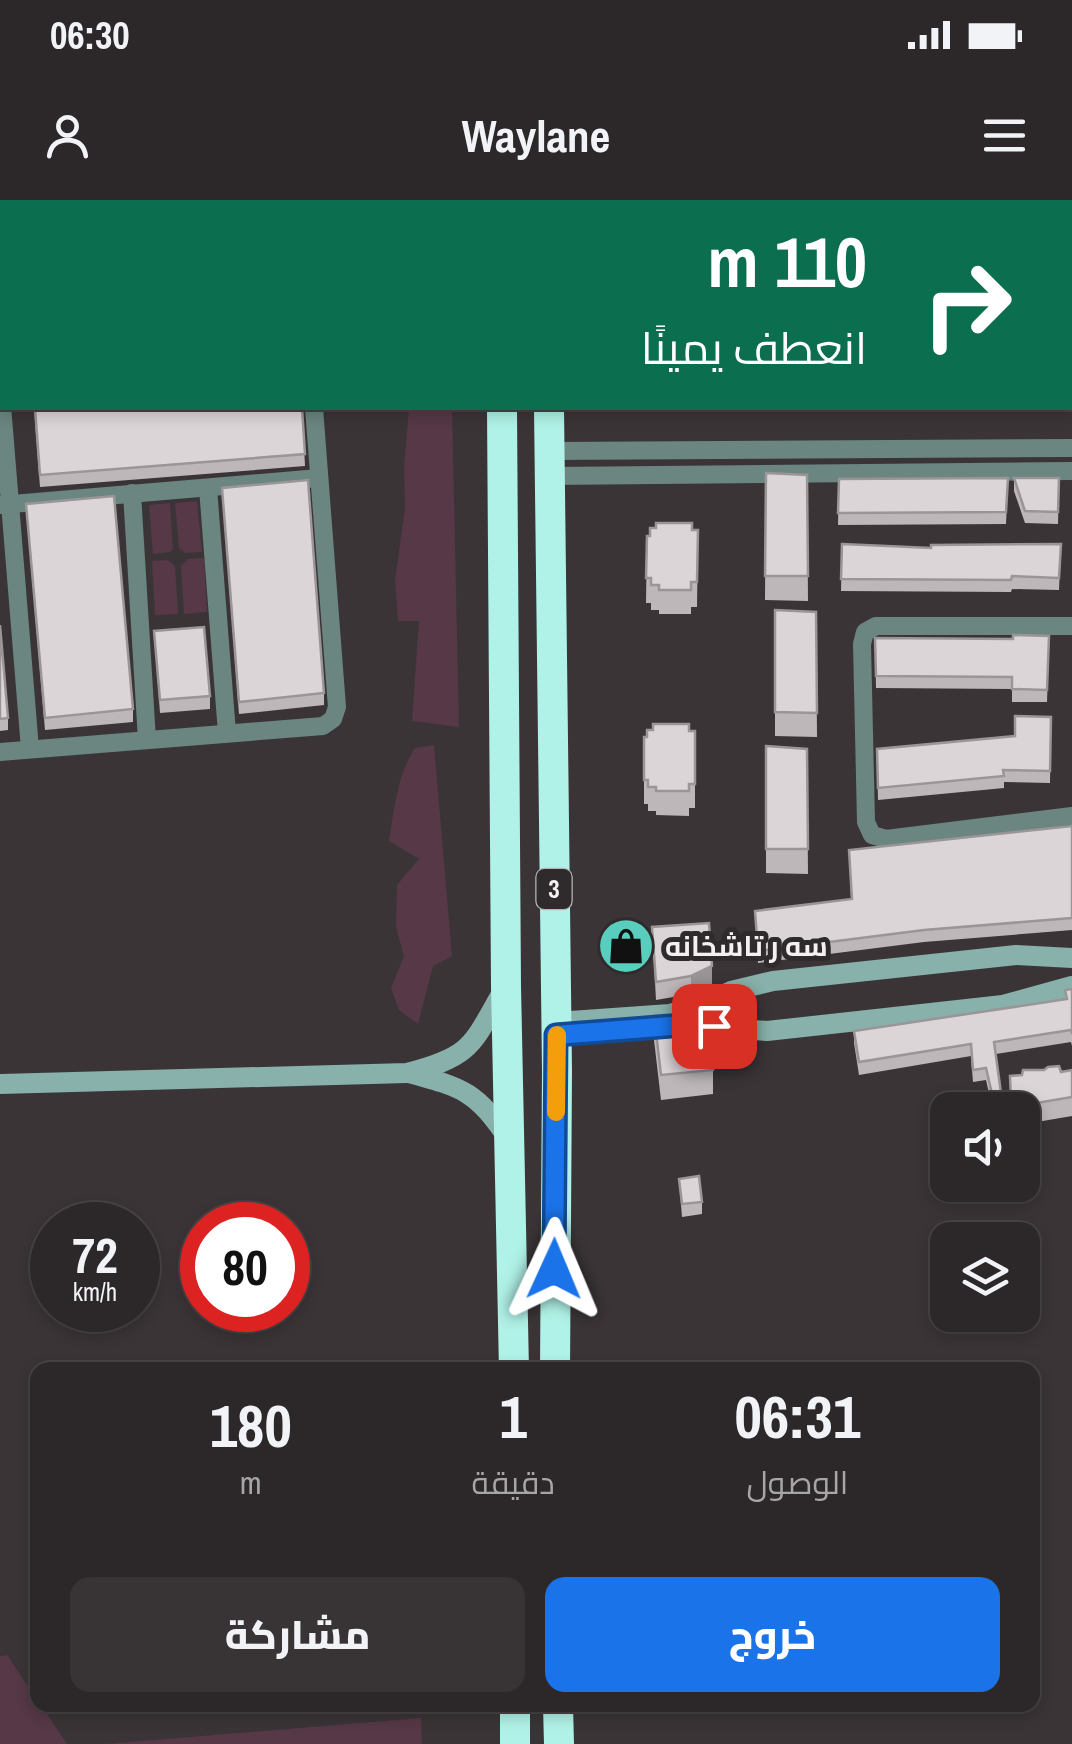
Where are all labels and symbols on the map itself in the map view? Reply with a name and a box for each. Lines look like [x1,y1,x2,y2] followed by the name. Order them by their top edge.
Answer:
[536,869,572,909] road number: 3
[596,916,656,976] shop icon: سه ر تاشخانه
[665,927,828,965] place label: سه ر تاشخانه
[672,984,757,1069] pin
[180,1202,310,1332] speed limit sign: 80
[502,1217,606,1321] position arrow

